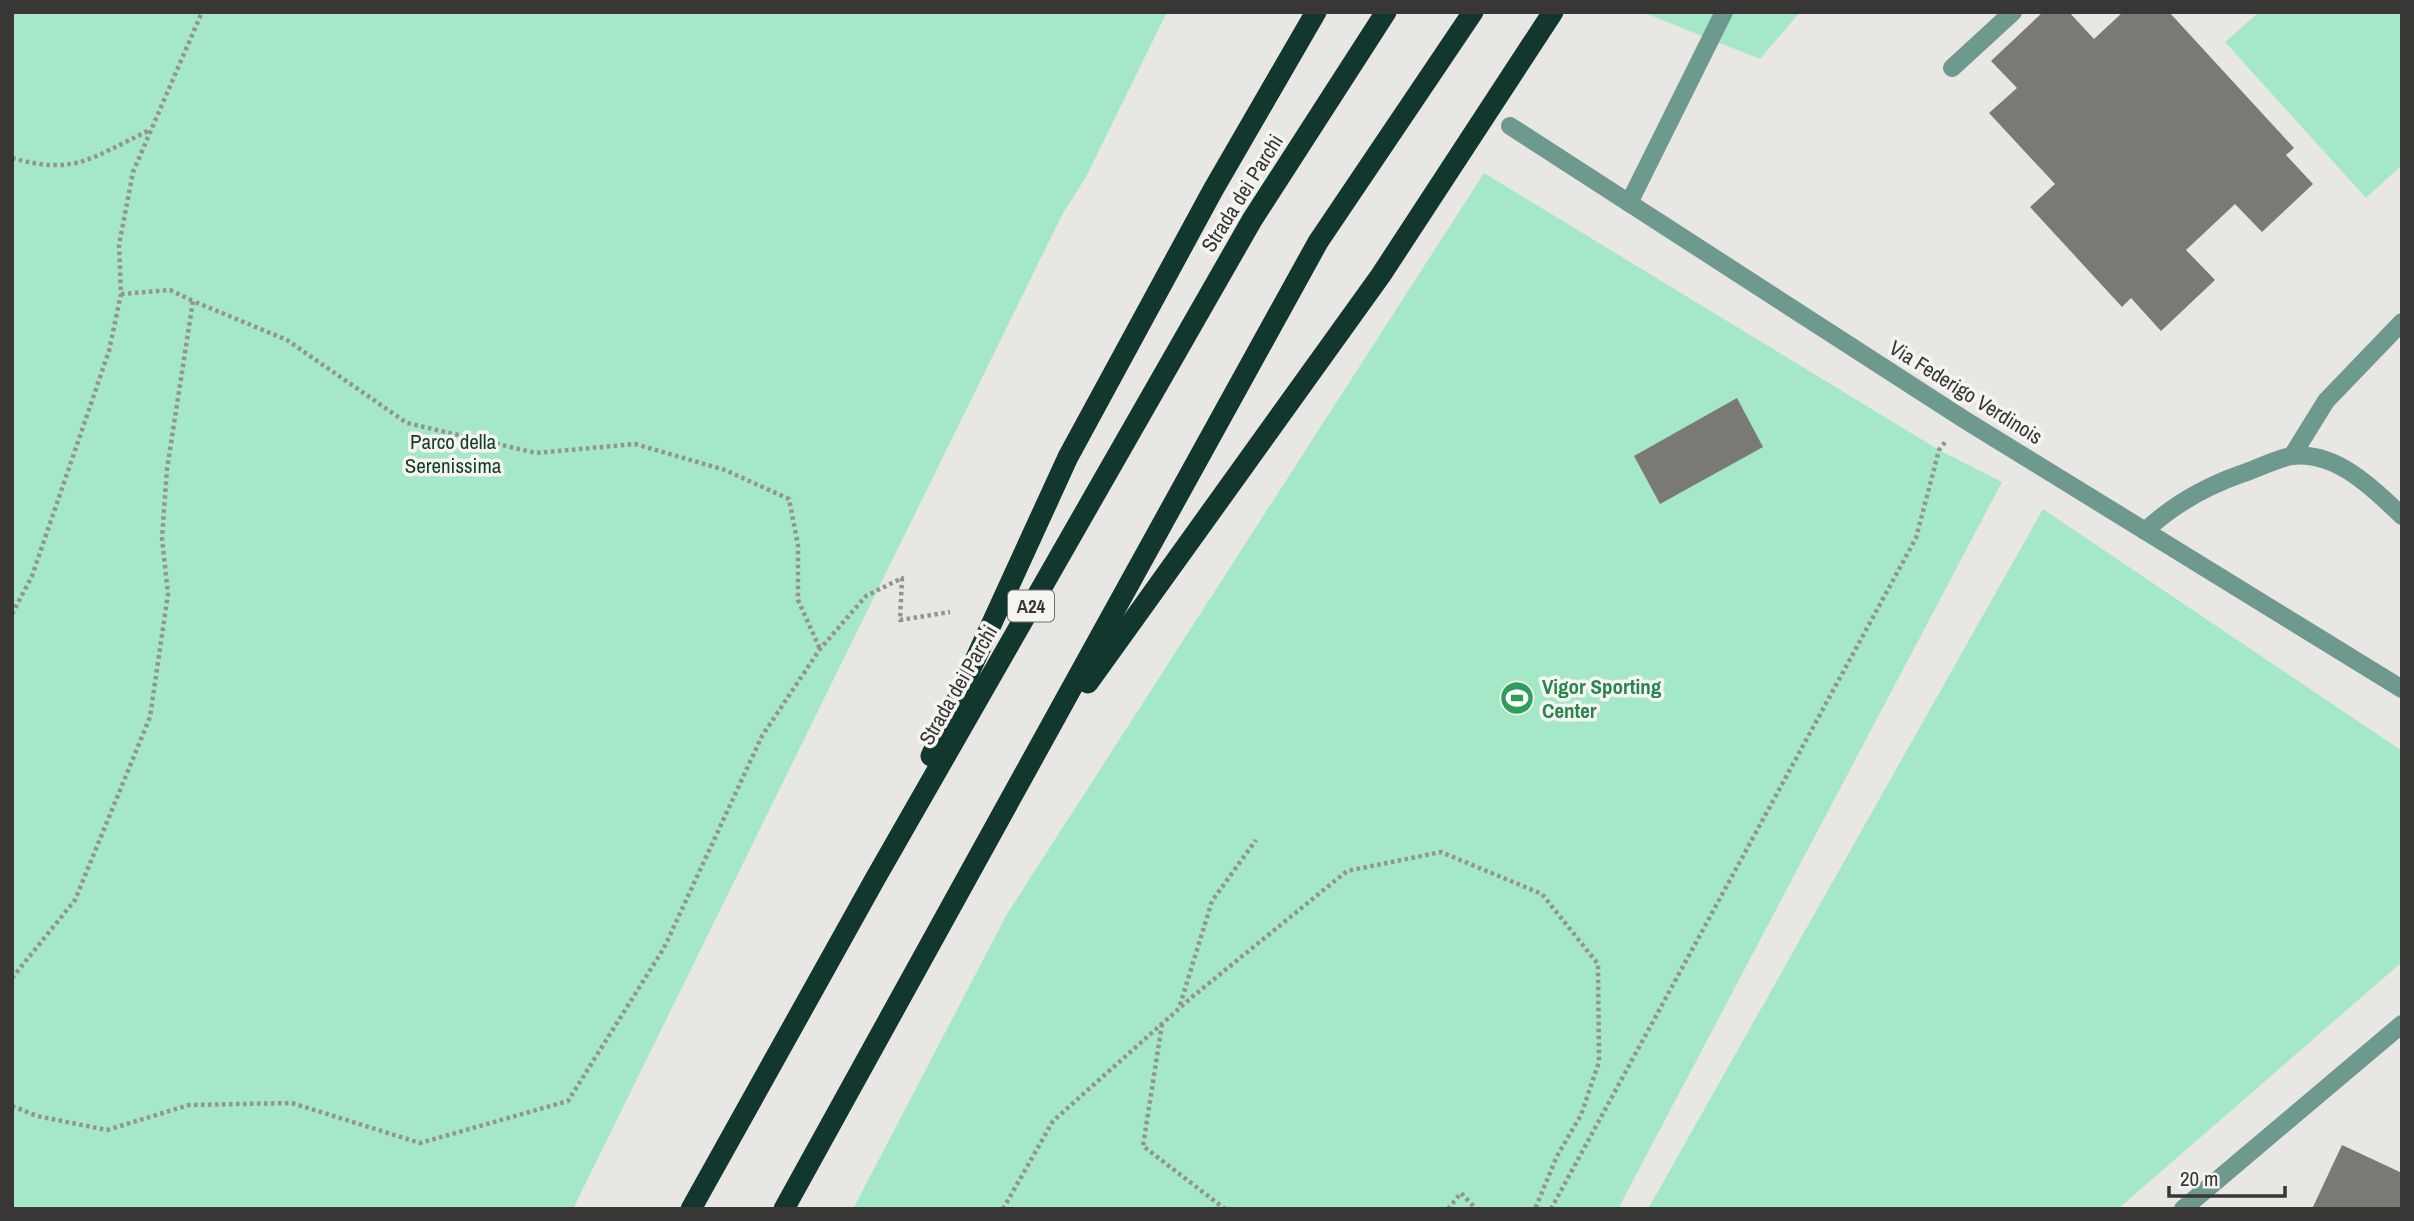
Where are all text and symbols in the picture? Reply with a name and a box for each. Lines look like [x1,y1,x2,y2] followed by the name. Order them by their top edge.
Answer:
[1194,128,1290,258] street label: Strada dei Parchi
[1884,333,2048,451] street label: Via Federigo Verdinois
[405,427,502,480] park label: Parco della Serenissima
[1008,590,1054,622] road number: A24
[912,620,1004,750] street label: Strada dei Parchi
[1542,672,1662,725] place label: Vigor Sporting Center
[1498,679,1536,717] sports icon: Vigor Sporting Center
[2169,1154,2284,1198] scale bar
[2180,1164,2218,1193] text: 20 m

